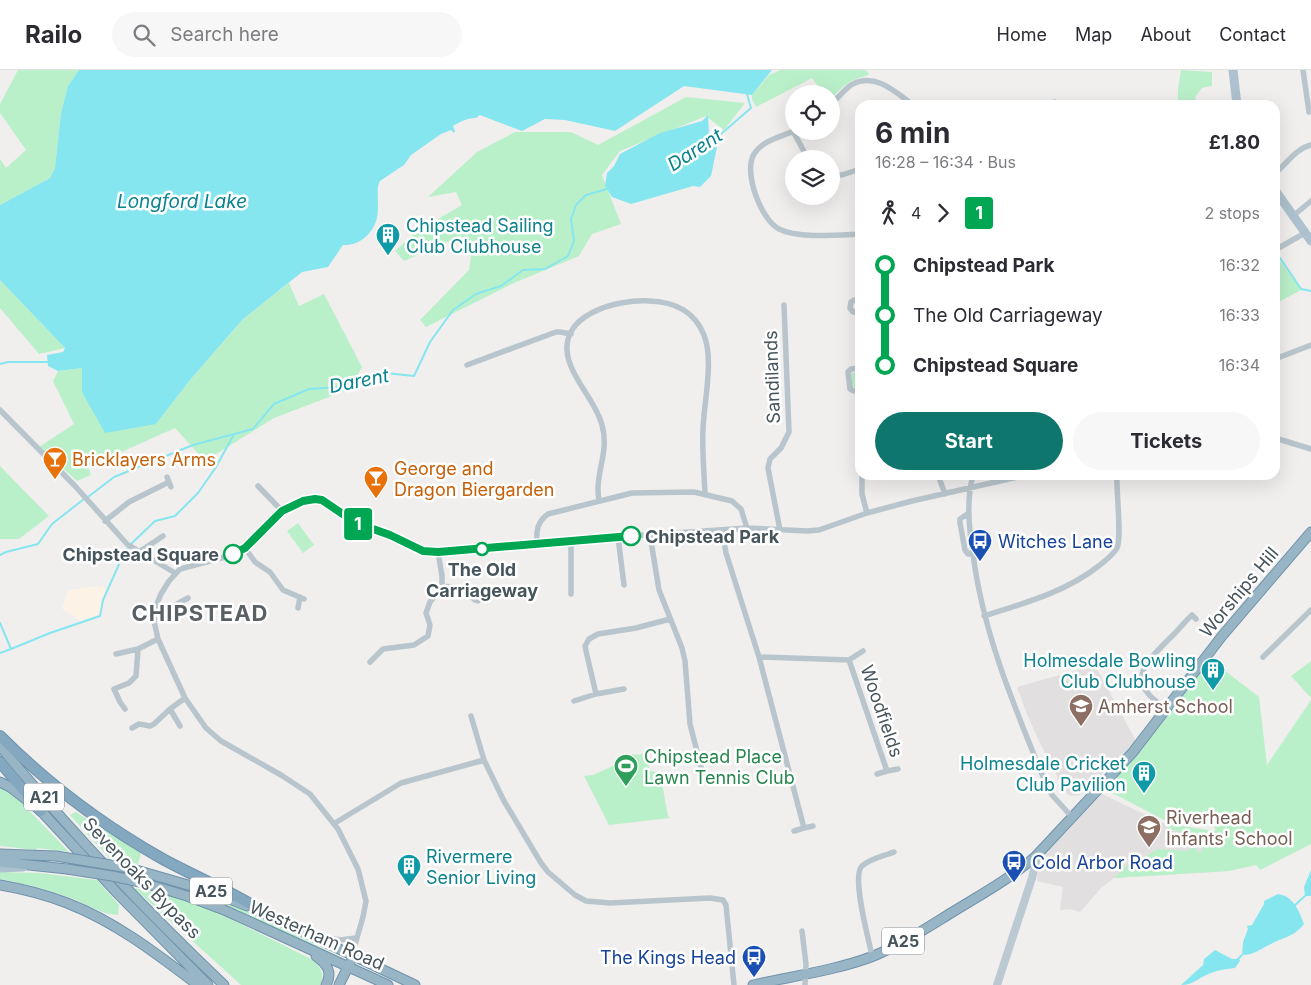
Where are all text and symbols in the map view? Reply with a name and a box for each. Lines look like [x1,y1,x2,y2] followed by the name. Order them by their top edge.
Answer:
[112,12,462,57] search box
[25,20,82,49] text: Railo
[130,21,158,49] icon: search
[170,23,279,46] text: Search here
[997,24,1047,45] text: Home
[1075,24,1112,45] text: Map
[1140,24,1191,45] text: About
[1219,24,1286,45] text: Contact
[785,85,840,205] map controls
[785,85,840,140] button: locate
[875,116,950,150] text: 6 min
[663,123,727,176] water label: Darent
[1209,131,1260,154] text: £1.80
[785,150,840,205] button: layers
[875,152,1016,172] text: 16:28 – 16:34 · Bus
[117,190,247,213] water label: Longford Lake
[875,199,903,227] icon: walk
[929,199,957,227] icon: forward
[975,202,983,223] text: 1
[911,203,921,223] text: 4
[1204,203,1260,223] text: 2 stops
[406,215,554,257] place label: Chipstead Sailing Club Clubhouse
[375,222,401,256] building icon: Chipstead Sailing Club Clubhouse
[913,254,1055,277] text: Chipstead Park
[1219,255,1260,275] text: 16:32
[913,304,1103,327] text: The Old Carriageway
[1219,305,1260,325] text: 16:33
[760,330,784,424] street label: Sandilands
[913,354,1078,377] text: Chipstead Square
[1219,355,1260,375] text: 16:34
[327,364,392,398] water label: Darent
[875,412,1063,470] button: Start
[1073,412,1260,470] button: Tickets
[42,446,68,480] bar icon: Bricklayers Arms
[72,449,216,470] place label: Bricklayers Arms
[394,458,554,500] place label: George and Dragon Biergarden
[363,465,389,499] bar icon: George and Dragon Biergarden
[342,508,374,540] line badge: 1
[354,513,362,534] text: 1
[621,526,641,546] marker: Chipstead Park
[645,526,780,547] place label: Chipstead Park
[967,528,993,562] bus stop icon: Witches Lane
[998,531,1113,552] place label: Witches Lane
[475,542,489,556] marker: The Old Carriageway
[1195,543,1283,641] street label: Worships Hill
[62,544,219,565] place label: Chipstead Square
[223,544,243,564] marker: Chipstead Square
[426,559,538,601] place label: The Old Carriageway
[132,600,268,626] district label: CHIPSTEAD
[1023,650,1196,692] place label: Holmesdale Bowling Club Clubhouse
[1200,657,1226,691] building icon: Holmesdale Bowling Club Clubhouse
[856,662,908,760] street label: Woodfields
[1068,693,1094,727] school or university icon: Amherst School
[1098,696,1233,717] place label: Amherst School
[644,746,795,788] place label: Chipstead Place Lawn Tennis Club
[613,753,639,787] sports icon: Chipstead Place Lawn Tennis Club
[960,753,1126,795] place label: Holmesdale Cricket Club Pavilion
[1131,760,1157,794] building icon: Holmesdale Cricket Club Pavilion
[24,784,64,810] road number: A21
[1166,807,1293,849] place label: Riverhead Infants' School
[79,813,205,943] street label: Sevenoaks Bypass
[1136,814,1162,848] school or university icon: Riverhead Infants' School
[426,846,536,888] place label: Rivermere Senior Living
[1001,849,1027,883] bus stop icon: Cold Arbor Road
[1032,852,1173,873] place label: Cold Arbor Road
[396,853,422,887] building icon: Rivermere Senior Living
[190,878,232,904] road number: A25
[246,896,388,974] street label: Westerham Road
[882,928,924,954] road number: A25
[741,944,767,978] bus stop icon: The Kings Head
[600,947,736,968] place label: The Kings Head

